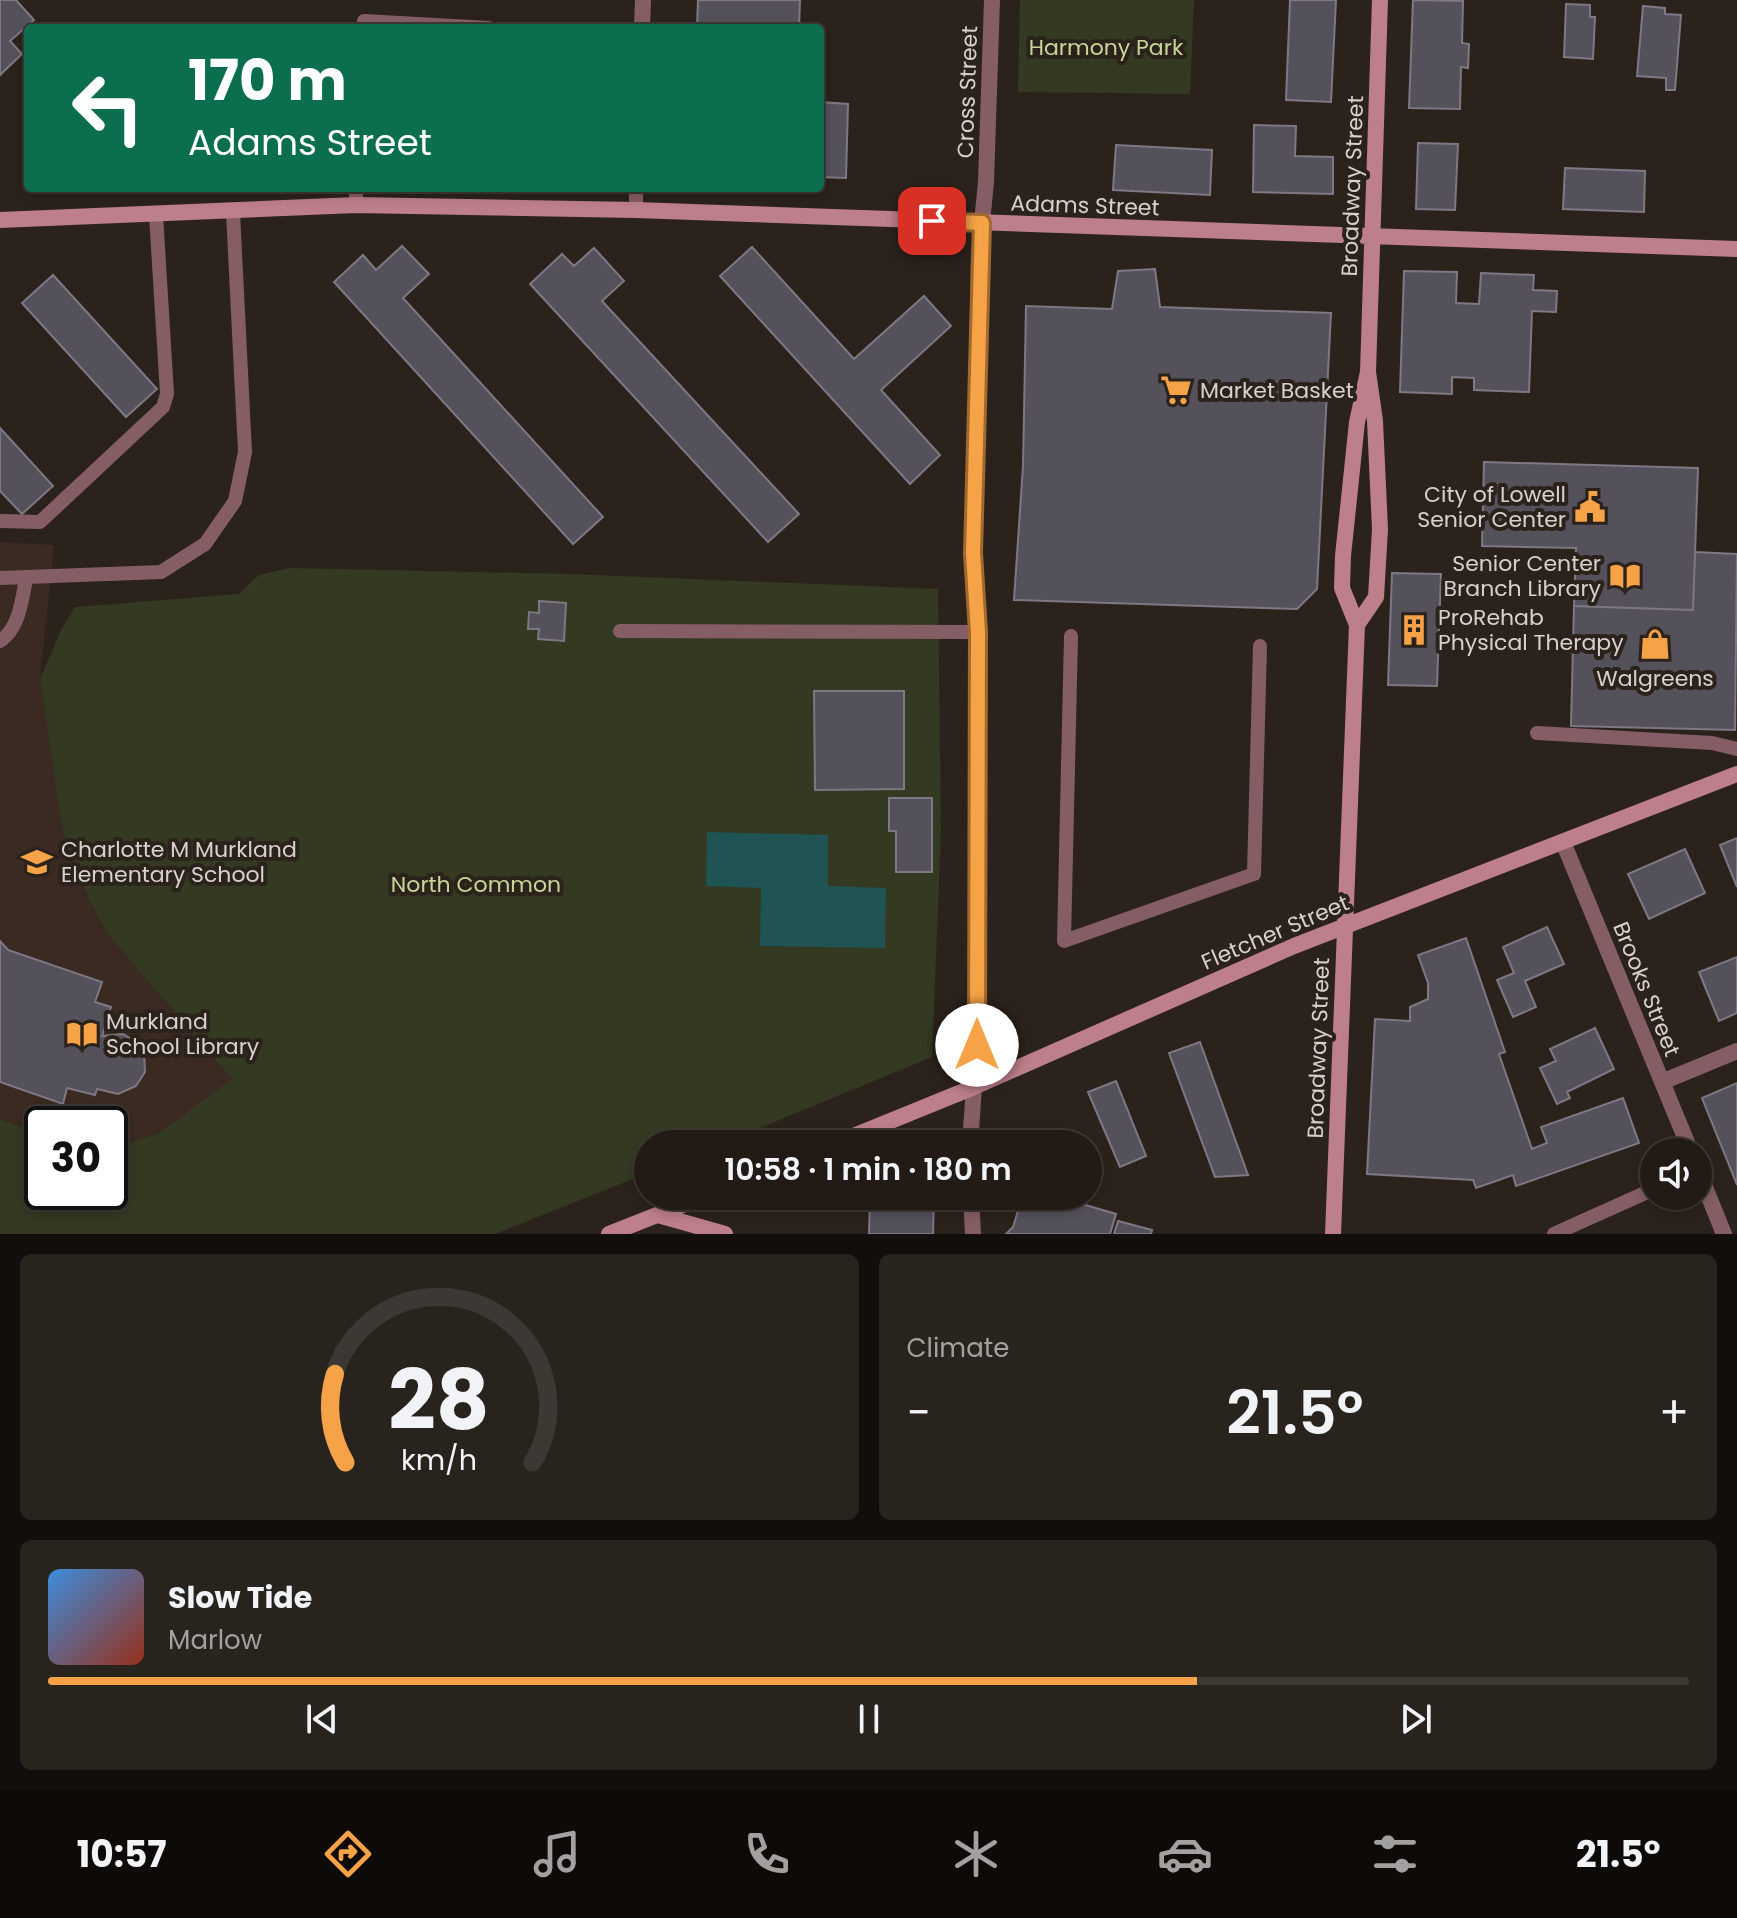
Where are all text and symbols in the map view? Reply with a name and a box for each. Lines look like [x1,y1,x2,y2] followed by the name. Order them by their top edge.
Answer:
[950,25,985,159] street label: Cross Street
[1029,32,1184,63] park label: Harmony Park
[188,41,347,120] text: 170 m
[56,56,160,160] icon: left
[1334,95,1371,277] street label: Broadway Street
[188,117,432,168] text: Adams Street
[898,187,966,255] pin
[1010,187,1160,224] street label: Adams Street
[910,199,954,243] icon: arrive
[1159,373,1193,407] supermarket icon: Market Basket
[1200,375,1354,406] place label: Market Basket
[1417,479,1566,535] place label: City of Lowell Senior Center
[1573,490,1607,524] public building icon: City of Lowell Senior Center
[1444,548,1602,604] place label: Senior Center Branch Library
[1608,559,1642,593] library icon: Senior Center Branch Library
[1438,602,1624,658] place label: ProRehab Physical Therapy
[1397,613,1431,647] building icon: ProRehab Physical Therapy
[1638,627,1672,661] shop icon: Walgreens
[1596,663,1714,694] place label: Walgreens
[61,834,297,890] place label: Charlotte M Murkland Elementary School
[20,845,54,879] school or university icon: Charlotte M Murkland Elementary School
[391,869,561,900] park label: North Common
[1197,887,1354,978] street label: Fletcher Street
[1605,917,1688,1061] street label: Brooks Street
[1300,957,1337,1139] street label: Broadway Street
[935,1003,1019,1087] position arrow
[106,1006,260,1062] place label: Murkland School Library
[65,1017,99,1051] library icon: Murkland School Library
[24,1106,128,1210] speed limit sign: 30
[1640,1138,1712,1210] map controls
[1640,1138,1712,1210] button: sound
[724,1148,1012,1191] text: 10:58 · 1 min · 180 m
[907,1330,1009,1366] text: Climate
[389,1342,490,1458] text: 28
[1226,1371,1363,1455] text: 21.5°
[907,1382,931,1443] text: −
[1659,1382,1689,1443] text: +
[401,1440,477,1480] text: km/h
[168,1576,312,1619] text: Slow Tide
[168,1622,262,1658] text: Marlow
[300,1697,344,1741] icon: previous
[847,1697,891,1741] icon: pause
[1394,1697,1438,1741] icon: next
[320,1826,376,1882] icon: directions
[529,1826,585,1882] icon: music
[739,1826,795,1882] icon: phone
[948,1826,1004,1882] icon: climate
[1157,1826,1213,1882] icon: car
[1367,1826,1423,1882] icon: filters
[77,1829,167,1880] text: 10:57
[1576,1829,1660,1880] text: 21.5°

